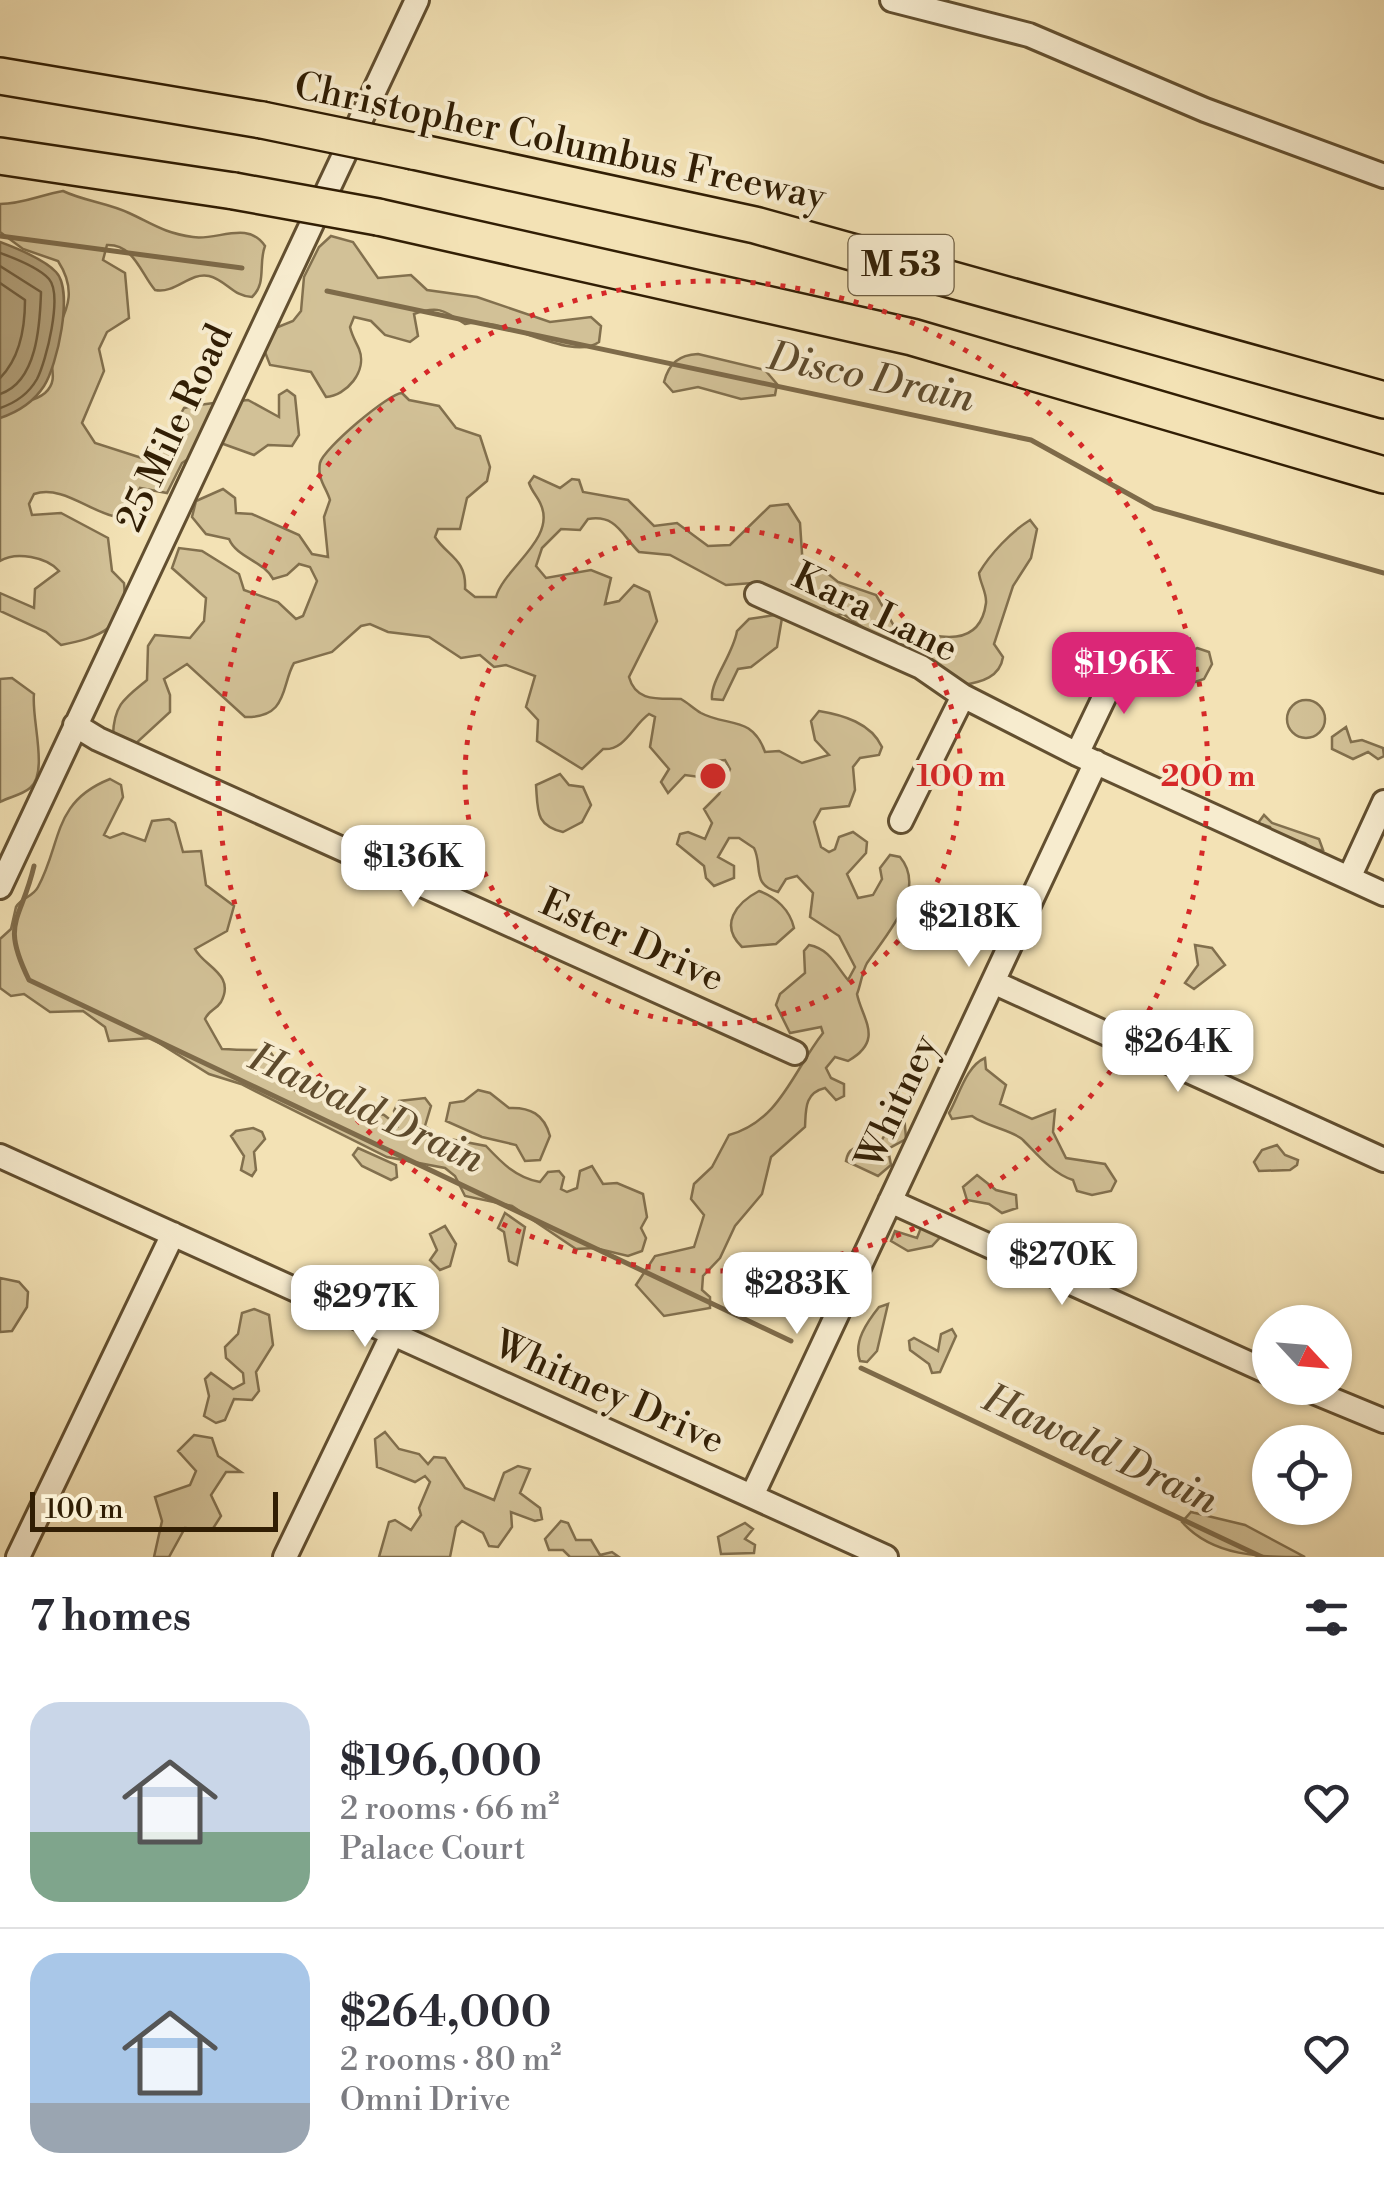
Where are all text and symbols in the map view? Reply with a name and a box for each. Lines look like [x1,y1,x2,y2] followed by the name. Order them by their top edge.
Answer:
[290,63,831,221] street label: Christopher Columbus Freeway
[848,235,954,295] road number: M 53
[107,317,244,539] street label: 25 Mile Road
[762,332,979,424] water label: Disco Drain
[785,553,965,673] street label: Kara Lane
[1054,632,1194,717] pin: $196K
[1074,644,1174,684] text: $196K
[695,758,731,794] centre of rings
[916,758,1006,796] text: 100 m
[1161,758,1255,796] text: 200 m
[343,825,483,910] pin: $136K
[363,837,463,877] text: $136K
[533,880,731,1002] street label: Ester Drive
[899,885,1039,970] pin: $218K
[919,897,1019,937] text: $218K
[1108,1010,1248,1095] pin: $264K
[1124,1022,1232,1062] text: $264K
[846,1027,950,1178] street label: Whitney
[240,1032,492,1185] water label: Hawald Drain
[992,1223,1132,1308] pin: $270K
[1009,1235,1115,1275] text: $270K
[727,1252,867,1337] pin: $283K
[745,1264,849,1304] text: $283K
[295,1265,435,1350] pin: $297K
[313,1277,417,1317] text: $297K
[1252,1305,1352,1405] north arrow
[1252,1305,1352,1525] map controls
[486,1321,732,1465] street label: Whitney Drive
[974,1373,1226,1526] water label: Hawald Drain
[1252,1425,1352,1525] button: locate
[30,1487,278,1532] scale bar
[45,1492,124,1527] text: 100 m
[1299,1590,1354,1645] icon: filters
[30,1591,191,1644] text: 7 homes
[340,1736,542,1789] text: $196,000
[110,1742,230,1862] icon: home
[1299,1775,1354,1830] icon: heart
[340,1789,559,1829] text: 2 rooms · 66 m²
[340,1829,525,1869] text: Palace Court
[340,1987,551,2040] text: $264,000
[110,1993,230,2113] icon: home
[1299,2026,1354,2081] icon: heart
[340,2040,561,2080] text: 2 rooms · 80 m²
[340,2080,511,2120] text: Omni Drive

